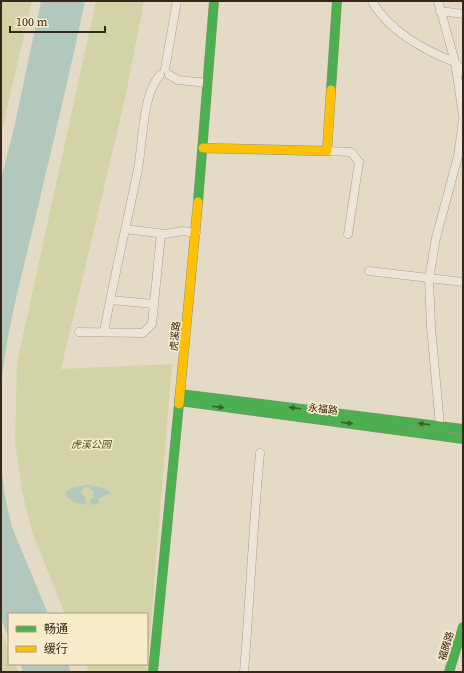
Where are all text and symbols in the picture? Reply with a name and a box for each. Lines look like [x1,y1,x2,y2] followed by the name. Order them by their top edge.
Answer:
[10,8,105,34] scale bar
[16,14,48,30] text: 100 m
[167,320,183,352] street label: 虎溪路
[307,401,339,417] street label: 永福路
[212,403,224,410] one-way arrow
[289,405,301,411] one-way arrow
[341,420,353,427] one-way arrow
[418,421,430,427] one-way arrow
[71,438,113,451] park label: 虎溪公园
[8,613,148,665] legend
[44,621,68,637] text: 畅通
[435,630,457,662] street label: 福腾路
[44,641,68,657] text: 缓行

